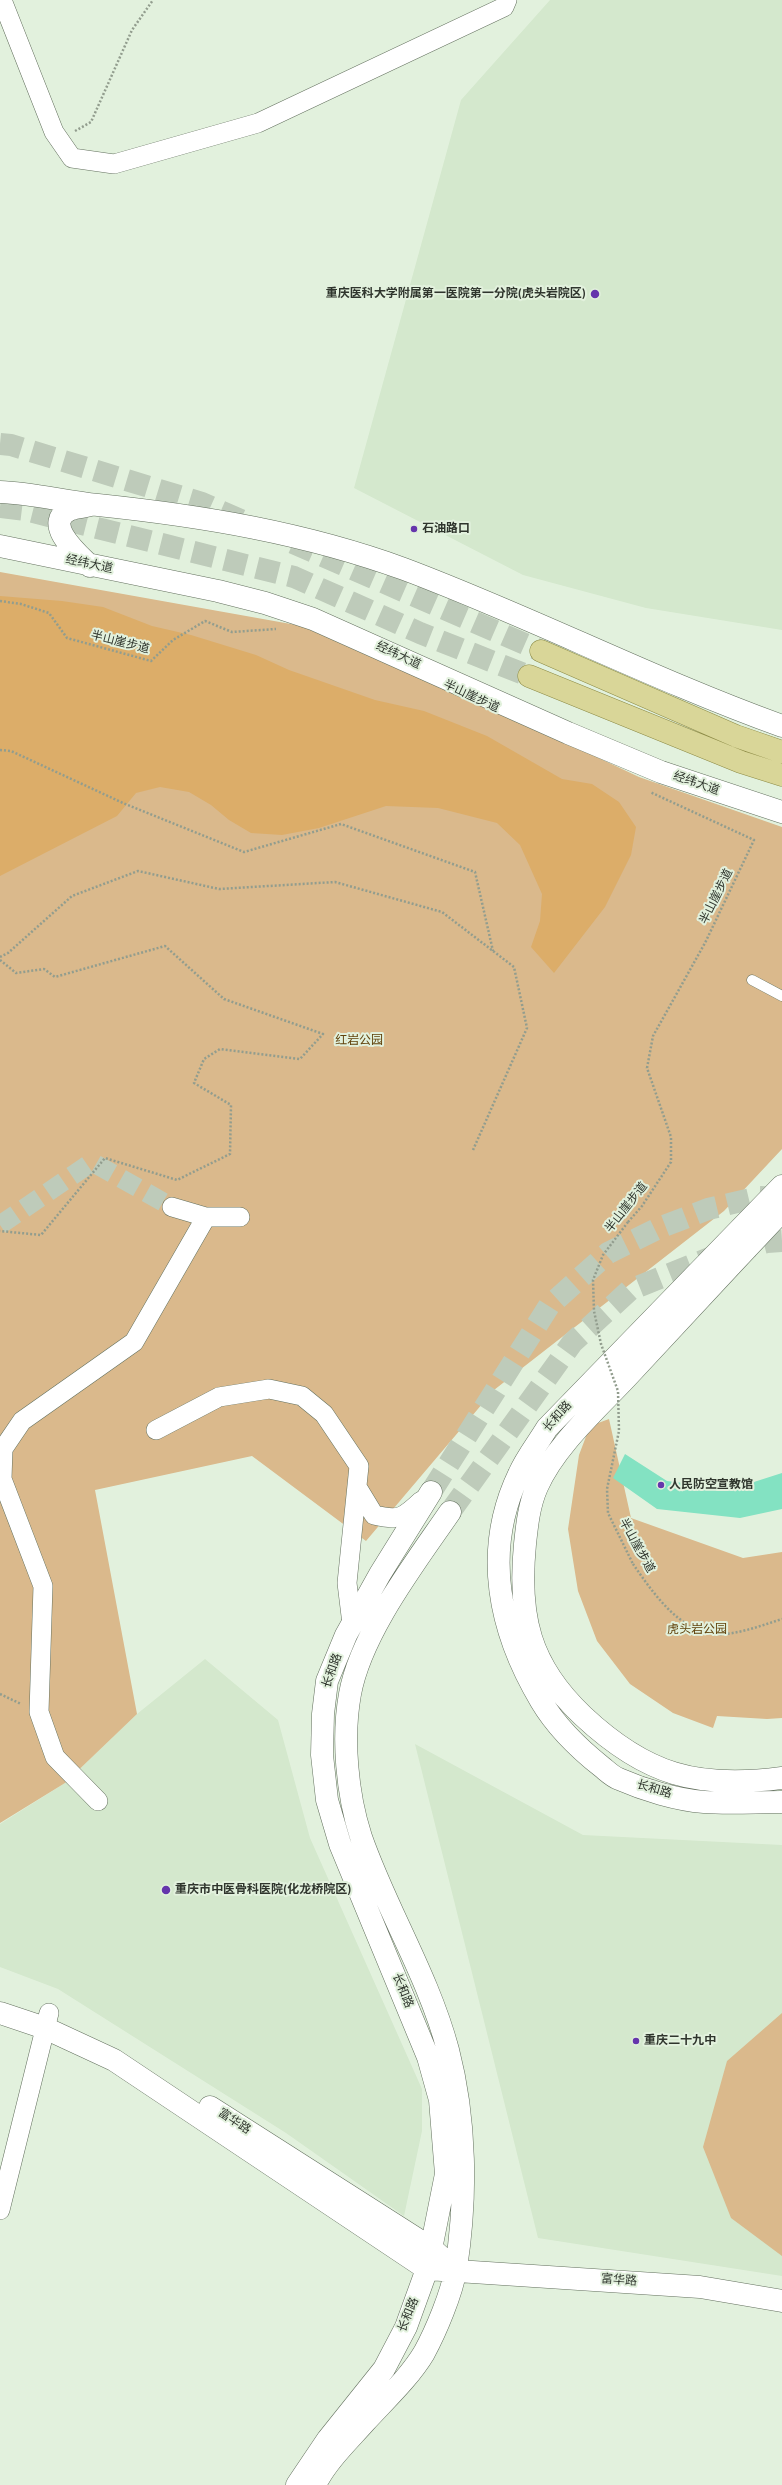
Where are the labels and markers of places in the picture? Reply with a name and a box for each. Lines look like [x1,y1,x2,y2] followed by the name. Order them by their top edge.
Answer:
[326,287,586,301] place label: 重庆医科大学附属第一医院第一分院(虎头岩院区)
[589,288,601,300] marker: 重庆医科大学附属第一医院第一分院(虎头岩院区)
[422,522,470,536] place label: 石油路口
[409,524,419,534] marker: 石油路口
[669,1478,753,1492] place label: 人民防空宣教馆
[656,1480,666,1490] marker: 人民防空宣教馆
[175,1883,351,1897] place label: 重庆市中医骨科医院(化龙桥院区)
[160,1884,172,1896] marker: 重庆市中医骨科医院(化龙桥院区)
[644,2034,716,2048] place label: 重庆二十九中
[631,2036,641,2046] marker: 重庆二十九中

